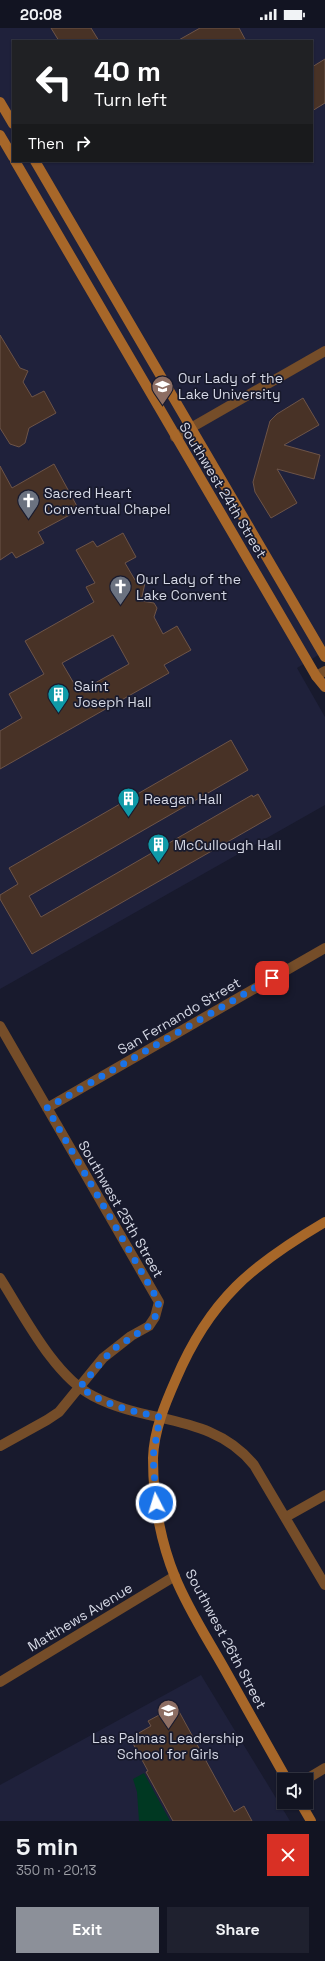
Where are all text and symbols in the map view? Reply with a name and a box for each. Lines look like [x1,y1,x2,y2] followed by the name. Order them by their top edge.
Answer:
[20,5,62,24] text: 20:08
[94,53,161,89] text: 40 m
[28,56,80,108] icon: left
[94,88,167,111] text: Turn left
[72,132,94,154] icon: right
[28,134,64,153] text: Then
[178,369,283,403] place label: Our Lady of the Lake University
[149,373,175,406] school or university icon: Our Lady of the Lake University
[175,419,271,561] street label: Southwest 24th Street
[44,484,170,518] place label: Sacred Heart Conventual Chapel
[16,488,42,521] church icon: Sacred Heart Conventual Chapel
[136,570,241,604] place label: Our Lady of the Lake Convent
[108,574,134,607] church icon: Our Lady of the Lake Convent
[74,677,152,711] place label: Saint Joseph Hall
[46,681,72,714] building icon: Saint Joseph Hall
[115,786,141,819] building icon: Reagan Hall
[144,790,222,808] place label: Reagan Hall
[146,832,172,865] building icon: McCullough Hall
[174,836,281,854] place label: McCullough Hall
[255,961,289,995] pin
[261,967,283,989] icon: arrive
[114,973,244,1059] street label: San Fernando Street
[74,1137,168,1281] street label: Southwest 25th Street
[135,1482,177,1524] position arrow
[181,1566,271,1712] street label: Southwest 26th Street
[24,1579,136,1655] street label: Matthews Avenue
[155,1697,181,1730] school or university icon: Las Palmas Leadership School for Girls
[92,1729,244,1763] place label: Las Palmas Leadership School for Girls
[277,1773,313,1809] map controls
[277,1773,313,1809] button: sound
[16,1831,78,1862] text: 5 min
[267,1834,309,1876] button: close
[16,1862,96,1879] text: 350 m · 20:13
[16,1907,159,1953] button: Exit
[167,1907,309,1953] button: Share

